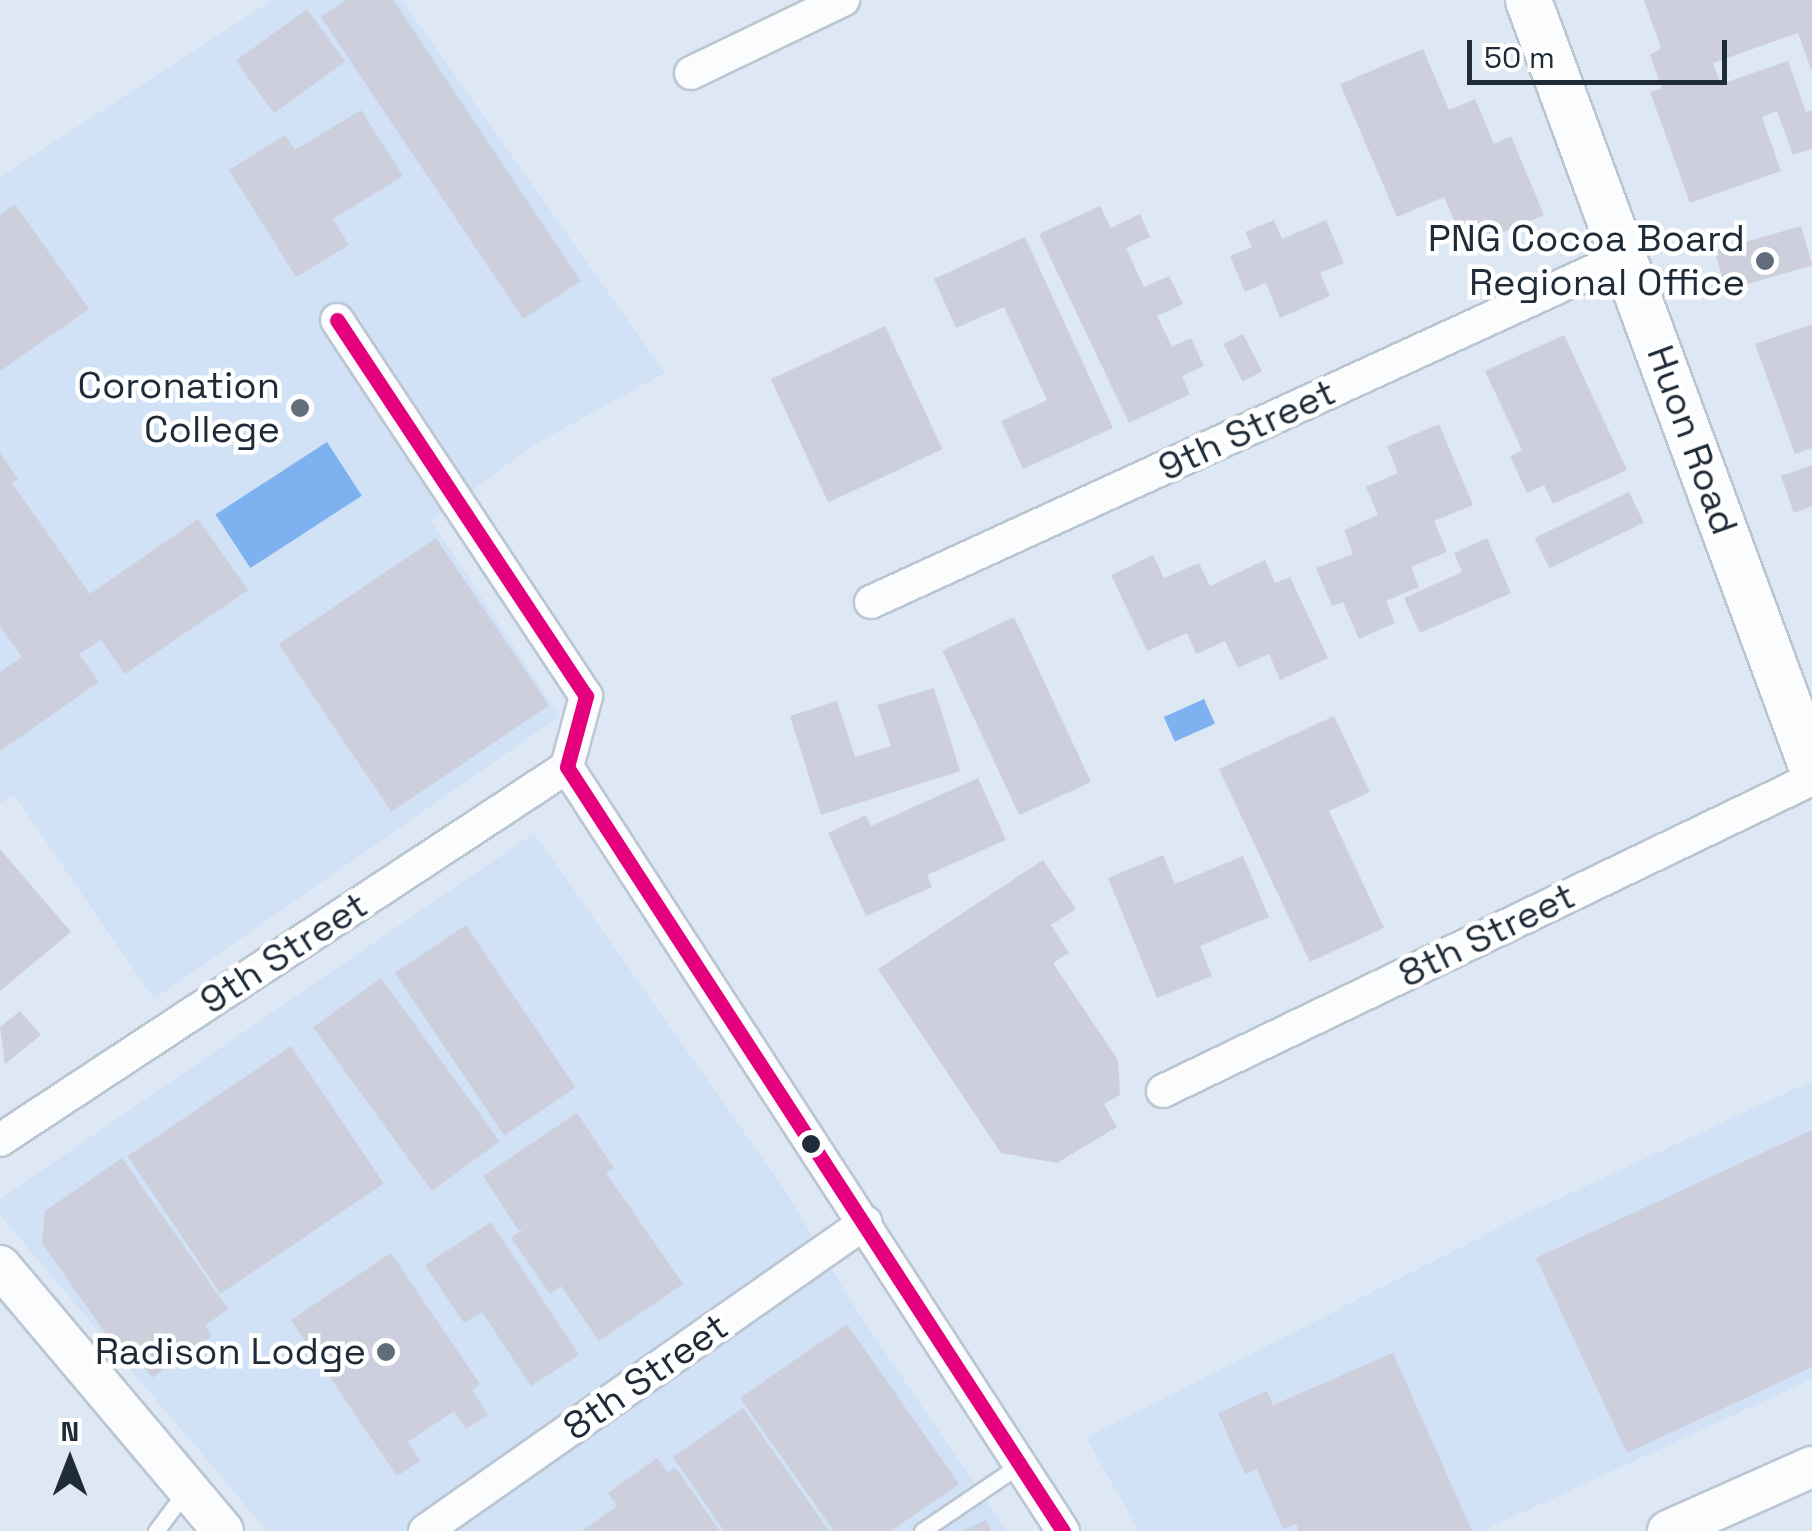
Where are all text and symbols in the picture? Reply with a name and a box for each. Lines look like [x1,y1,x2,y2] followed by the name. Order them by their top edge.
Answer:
[1472,20,1732,82] scale bar
[1484,38,1555,77] text: 50 m
[1428,216,1745,306] place label: PNG Cocoa Board Regional Office
[1754,250,1776,272] marker: PNG Cocoa Board Regional Office
[1637,339,1747,541] street label: Huon Road
[77,363,280,452] place label: Coronation College
[1151,369,1343,491] street label: 9th Street
[289,397,311,419] marker: Coronation College
[1391,873,1583,997] street label: 8th Street
[192,882,376,1024] street label: 9th Street
[801,1134,821,1154] unlabelled marker
[555,1304,737,1450] street label: 8th Street
[95,1329,366,1375] place label: Radison Lodge
[375,1341,397,1363] marker: Radison Lodge
[20,1411,120,1511] north arrow
[61,1413,79,1449] text: N

